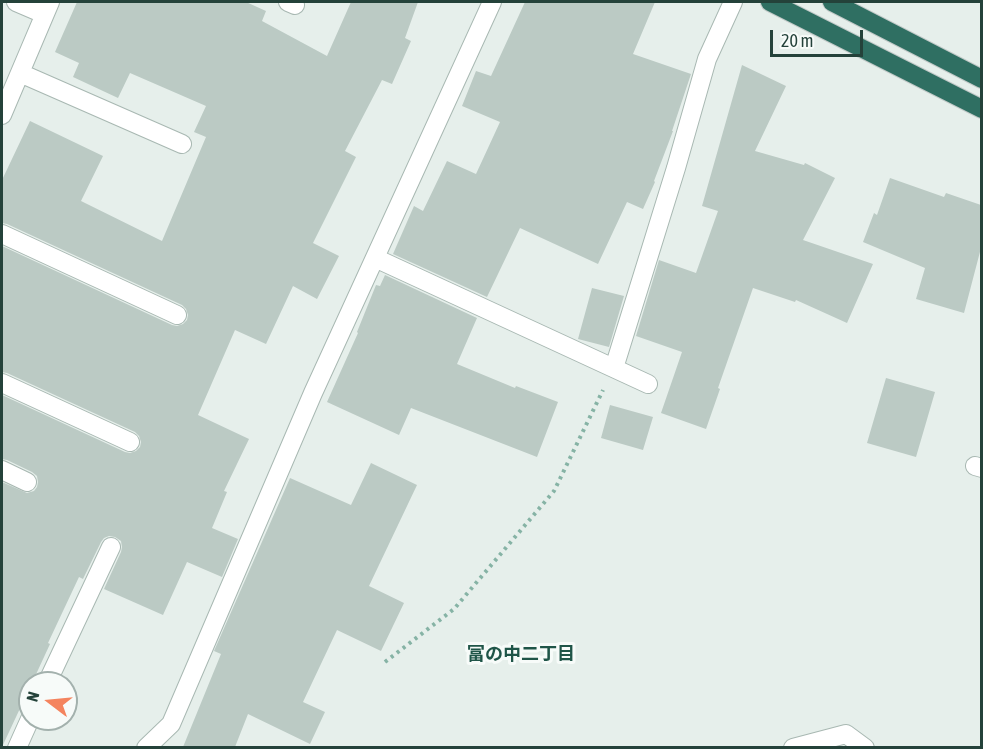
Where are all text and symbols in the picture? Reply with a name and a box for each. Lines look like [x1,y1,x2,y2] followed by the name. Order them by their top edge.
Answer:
[773,18,866,56] scale bar
[781,30,813,51] text: 20 m
[467,643,575,665] district label: 富の中二丁目
[18,671,78,731] north arrow
[23,690,43,704] text: N

